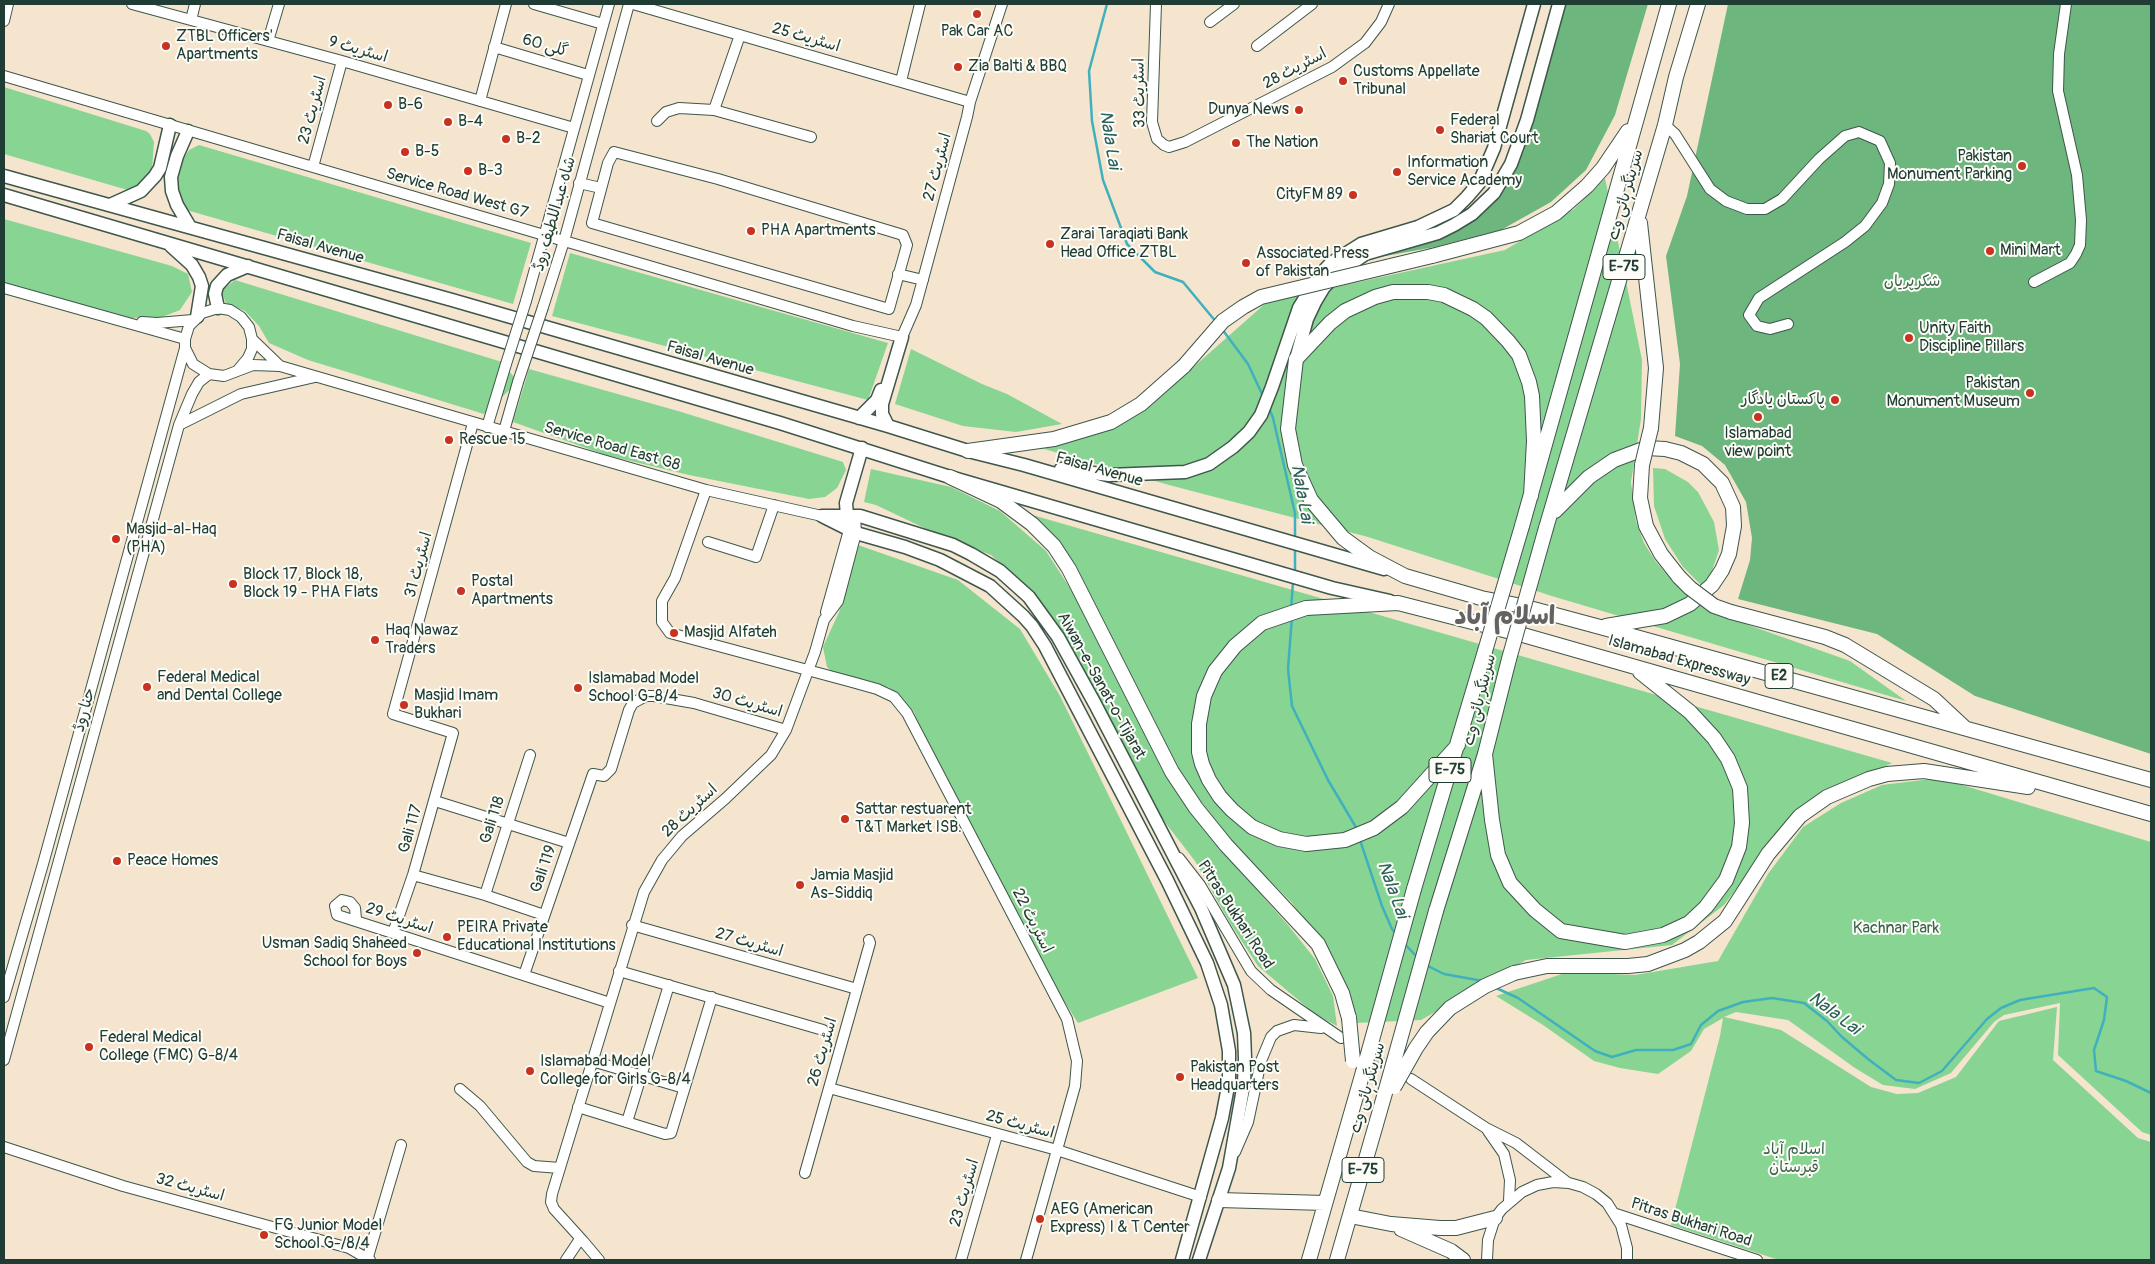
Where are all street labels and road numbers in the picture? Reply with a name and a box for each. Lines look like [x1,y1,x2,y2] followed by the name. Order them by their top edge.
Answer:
[770,19,842,57] street label: اسٹریٹ 25
[520,30,570,62] street label: گلی 60
[326,32,390,68] street label: اسٹریٹ 9
[1260,44,1330,94] street label: اسٹریٹ 28
[1130,58,1150,128] street label: اسٹریٹ 33
[295,74,331,146] street label: اسٹریٹ 23
[920,131,956,203] street label: اسٹریٹ 27
[1604,147,1648,243] street label: سرینگر ہائی وے
[529,155,581,273] street label: شاہ عبداللطیف روڈ
[384,165,530,223] street label: Service Road West G7
[274,225,366,269] street label: Faisal Avenue
[1603,254,1645,280] road number: E-75
[664,337,756,381] street label: Faisal Avenue
[542,418,682,476] street label: Service Road East G8
[1053,448,1145,492] street label: Faisal Avenue
[401,530,437,600] street label: اسٹریٹ 31
[1053,609,1149,763] street label: Aiwan-e-Sanat-o-Tijarat
[1606,632,1752,690] street label: Islamabad Expressway
[1459,652,1501,748] street label: سرینگر ہائی وے
[1765,664,1793,688] road number: E2
[710,684,784,722] street label: اسٹریٹ 30
[70,686,100,734] street label: حنا روڈ
[1429,758,1471,782] road number: E-75
[658,780,722,842] street label: اسٹریٹ 28
[476,794,510,846] street label: Gali 118
[395,803,427,855] street label: Gali 117
[527,843,561,895] street label: Gali 119
[1193,857,1277,973] street label: Pitras Bukhari Road
[1008,885,1056,957] street label: اسٹریٹ 22
[363,899,435,939] street label: اسٹریٹ 29
[713,924,785,962] street label: اسٹریٹ 27
[804,1015,842,1089] street label: اسٹریٹ 26
[1346,1040,1390,1136] street label: سرینگر ہائی وے
[984,1107,1056,1143] street label: اسٹریٹ 25
[946,1157,984,1229] street label: اسٹریٹ 23
[1342,1158,1384,1182] road number: E-75
[154,1170,226,1206] street label: اسٹریٹ 32
[1628,1194,1754,1252] street label: Pitras Bukhari Road

